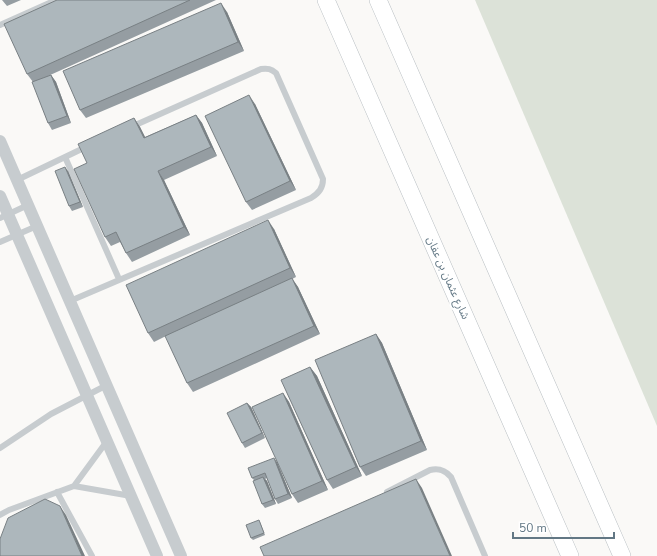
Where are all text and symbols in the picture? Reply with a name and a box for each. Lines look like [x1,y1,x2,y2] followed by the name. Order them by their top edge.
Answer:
[423,234,473,322] street label: شارع عثمان بن عفان
[513,514,614,540] scale bar
[519,520,547,536] text: 50 m

